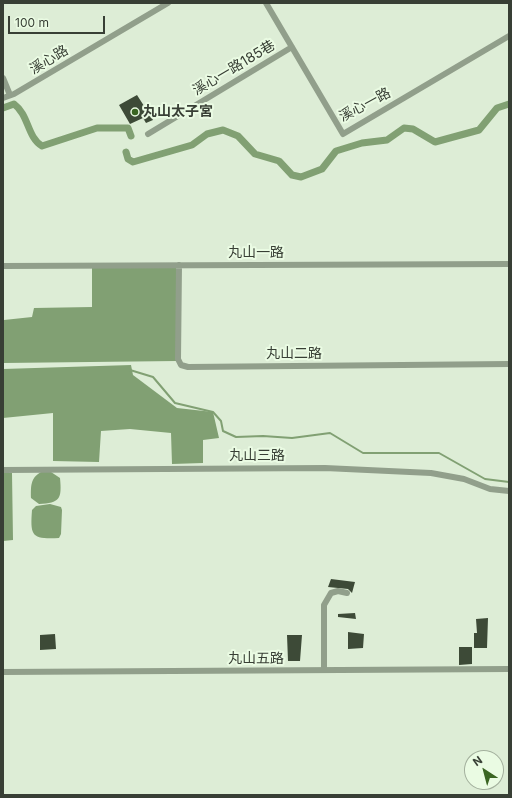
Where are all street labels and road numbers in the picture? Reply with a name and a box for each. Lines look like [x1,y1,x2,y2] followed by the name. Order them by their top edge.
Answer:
[190,37,278,99] street label: 溪心一路185巷
[27,42,71,78] street label: 溪心路
[336,84,394,126] street label: 溪心一路
[228,245,284,261] street label: 丸山一路
[266,346,322,362] street label: 丸山二路
[229,448,285,464] street label: 丸山三路
[228,651,284,667] street label: 丸山五路

